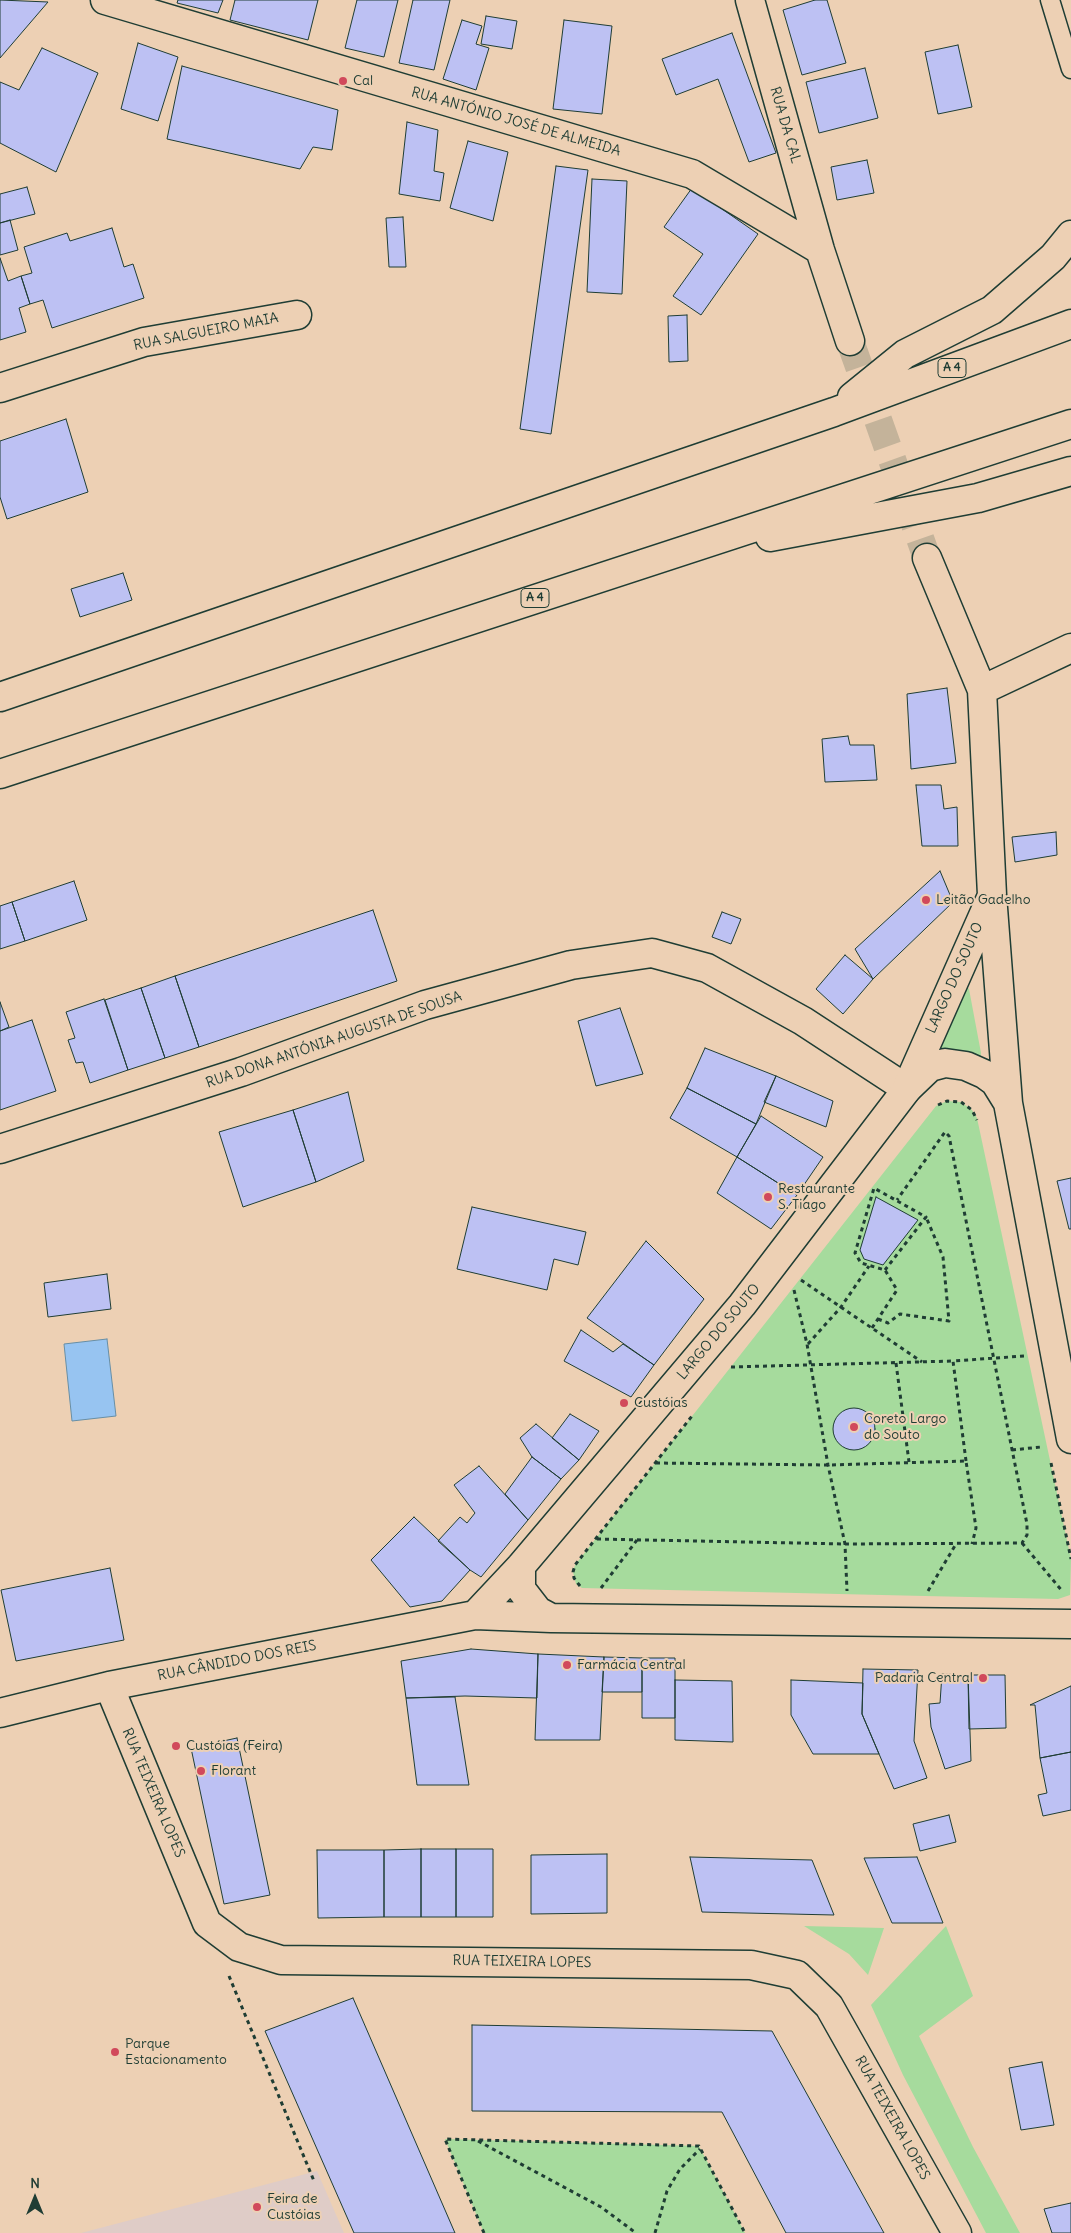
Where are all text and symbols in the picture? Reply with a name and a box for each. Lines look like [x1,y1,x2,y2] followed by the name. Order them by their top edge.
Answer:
[353,73,373,89] place label: Cal
[337,75,349,87] marker: Cal
[409,84,623,160] street label: RUA ANTÓNIO JOSÉ DE ALMEIDA
[766,85,804,165] street label: RUA DA CAL
[132,310,280,354] street label: RUA SALGUEIRO MAIA
[938,358,966,378] road number: A 4
[521,588,549,608] road number: A 4
[936,892,1031,908] place label: Leitão Gadelho
[920,894,932,906] marker: Leitão Gadelho
[923,920,987,1036] street label: LARGO DO SOUTO
[204,988,464,1092] street label: RUA DONA ANTÓNIA AUGUSTA DE SOUSA
[778,1181,855,1214] place label: Restaurante S. Tiago
[762,1191,774,1203] marker: Restaurante S. Tiago
[674,1281,764,1383] street label: LARGO DO SOUTO
[634,1395,688,1411] place label: Custóias
[618,1397,630,1409] marker: Custóias
[864,1411,946,1444] place label: Coreto Largo do Souto
[848,1421,860,1433] marker: Coreto Largo do Souto
[156,1637,318,1685] street label: RUA CÂNDIDO DOS REIS
[577,1657,686,1673] place label: Farmácia Central
[561,1659,573,1671] marker: Farmácia Central
[875,1670,973,1686] place label: Padaria Central
[977,1672,989,1684] marker: Padaria Central
[118,1726,188,1860] street label: RUA TEIXEIRA LOPES
[186,1738,282,1754] place label: Custóias (Feira)
[170,1740,182,1752] marker: Custóias (Feira)
[211,1763,256,1779] place label: Florant
[195,1765,207,1777] marker: Florant
[452,1952,592,1972] street label: RUA TEIXEIRA LOPES
[125,2036,227,2068] place label: Parque Estacionamento
[109,2046,121,2058] marker: Parque Estacionamento
[851,2053,933,2183] street label: RUA TEIXEIRA LOPES
[10,2173,60,2223] north arrow
[30,2174,40,2192] text: N
[267,2191,321,2224] place label: Feira de Custóias
[251,2201,263,2213] marker: Feira de Custóias

